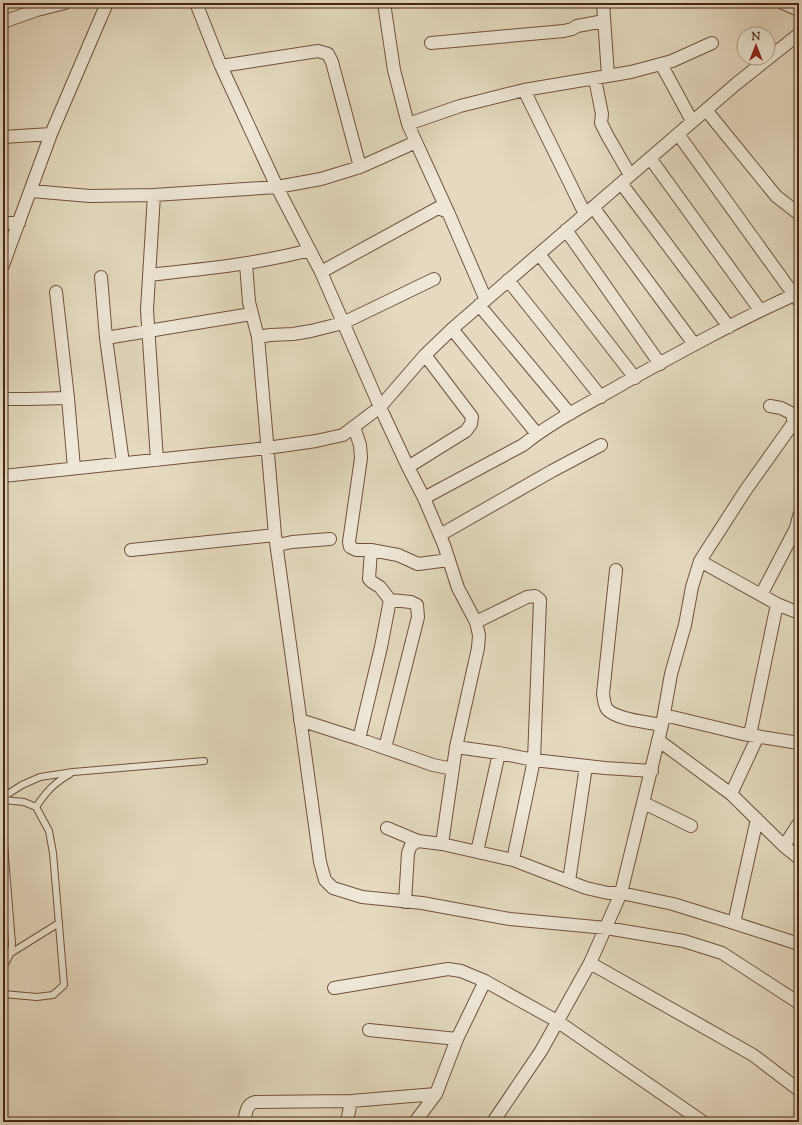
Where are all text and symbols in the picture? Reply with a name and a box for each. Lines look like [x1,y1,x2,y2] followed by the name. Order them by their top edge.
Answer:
[736,26,776,66] north arrow
[751,29,761,45] text: N

